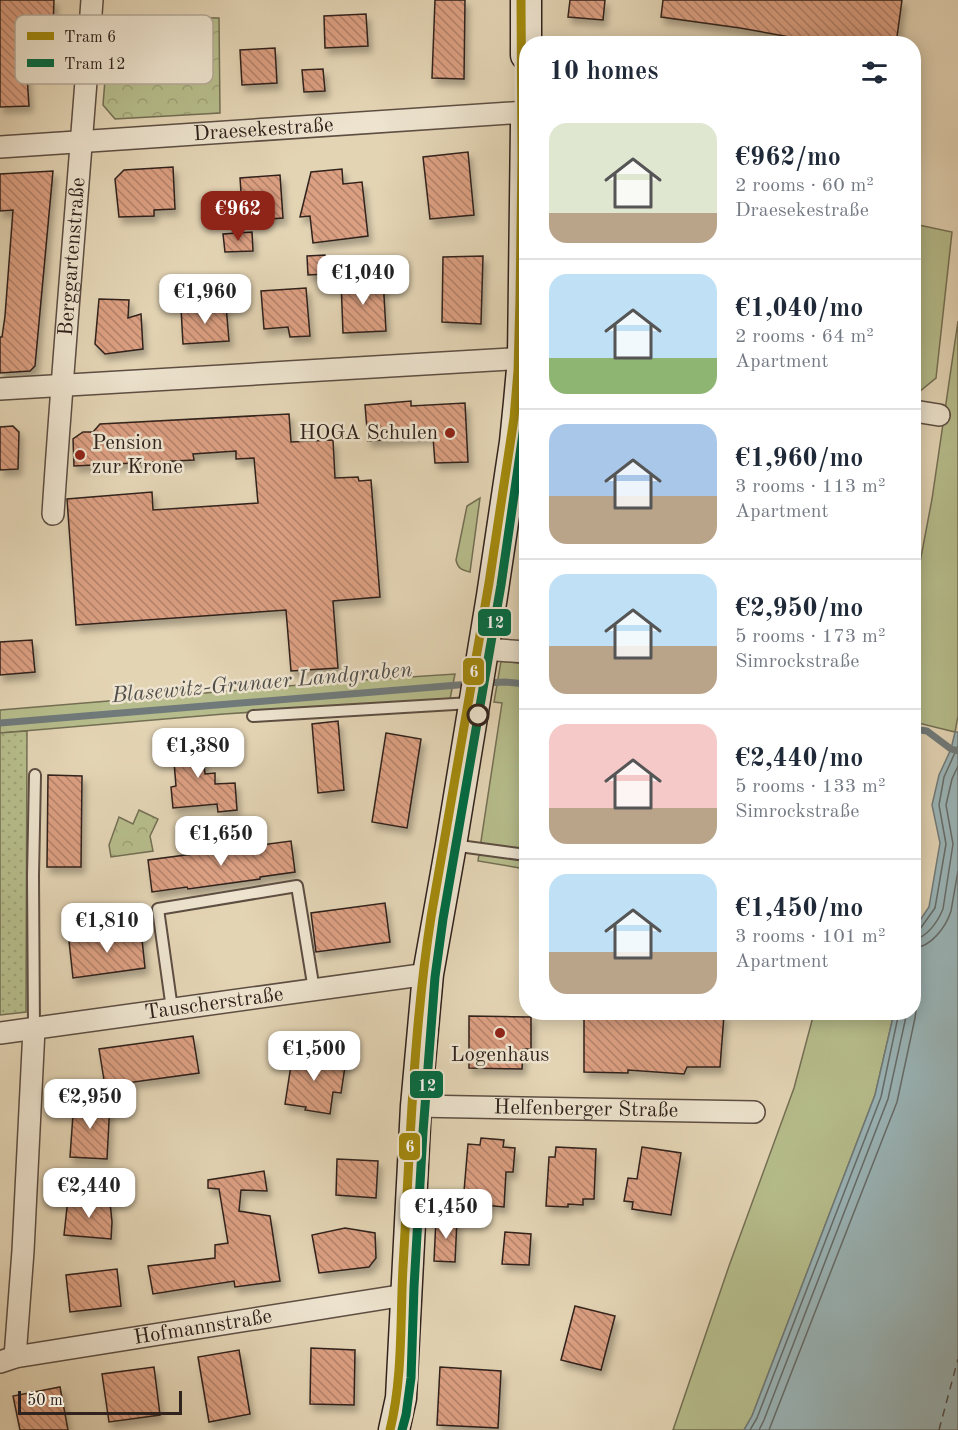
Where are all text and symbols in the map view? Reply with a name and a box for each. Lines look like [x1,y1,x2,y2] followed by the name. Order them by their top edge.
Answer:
[15,15,213,84] legend
[64,30,116,46] text: Tram 6
[858,56,891,89] icon: filters
[64,57,126,73] text: Tram 12
[549,59,658,85] text: 10 homes
[193,114,334,145] street label: Draesekestraße
[735,145,841,171] text: €962/mo
[597,147,669,219] icon: home
[735,176,874,196] text: 2 rooms · 60 m²
[55,177,89,337] street label: Berggartenstraße
[202,191,274,242] pin: €962
[215,200,261,220] text: €962
[735,201,869,221] text: Draesekestraße
[314,255,412,306] pin: €1,040
[331,264,395,284] text: €1,040
[156,274,254,325] pin: €1,960
[173,283,237,303] text: €1,960
[735,296,863,322] text: €1,040/mo
[597,298,669,370] icon: home
[735,327,874,347] text: 2 rooms · 64 m²
[735,352,829,372] text: Apartment
[299,423,438,444] place label: HOGA Schulen
[443,426,457,440] marker: HOGA Schulen
[92,433,183,478] place label: Pension zur Krone
[735,446,863,472] text: €1,960/mo
[73,448,87,462] marker: Pension zur Krone
[597,448,669,520] icon: home
[735,477,885,497] text: 3 rooms · 113 m²
[735,502,829,522] text: Apartment
[735,596,863,622] text: €2,950/mo
[597,598,669,670] icon: home
[477,608,512,637] line badge: 12
[486,616,504,632] text: 12
[735,627,885,647] text: 5 rooms · 173 m²
[735,652,859,672] text: Simrockstraße
[462,657,485,686] line badge: 6
[110,659,414,707] water label: Blasewitz‐Grunaer Landgraben
[469,665,479,681] text: 6
[467,704,489,726] unlabelled marker
[149,728,247,779] pin: €1,380
[166,737,230,757] text: €1,380
[735,746,863,772] text: €2,440/mo
[597,748,669,820] icon: home
[735,777,885,797] text: 5 rooms · 133 m²
[735,802,859,822] text: Simrockstraße
[172,816,270,867] pin: €1,650
[189,825,253,845] text: €1,650
[735,896,863,922] text: €1,450/mo
[597,898,669,970] icon: home
[58,903,156,954] pin: €1,810
[75,912,139,932] text: €1,810
[735,927,885,947] text: 3 rooms · 101 m²
[735,952,829,972] text: Apartment
[143,984,285,1023] street label: Tauscherstraße
[493,1026,507,1040] marker: Logenhaus
[265,1031,363,1082] pin: €1,500
[282,1040,346,1060] text: €1,500
[451,1045,549,1066] place label: Logenhaus
[409,1070,444,1099] line badge: 12
[41,1079,139,1130] pin: €2,950
[418,1079,436,1095] text: 12
[58,1088,122,1108] text: €2,950
[494,1097,678,1121] street label: Helfenberger Straße
[398,1132,421,1161] line badge: 6
[405,1140,415,1156] text: 6
[40,1168,138,1219] pin: €2,440
[57,1177,121,1197] text: €2,440
[397,1189,495,1240] pin: €1,450
[414,1198,478,1218] text: €1,450
[132,1306,274,1348] street label: Hofmannstraße
[18,1388,182,1416] scale bar
[27,1393,63,1409] text: 50 m

